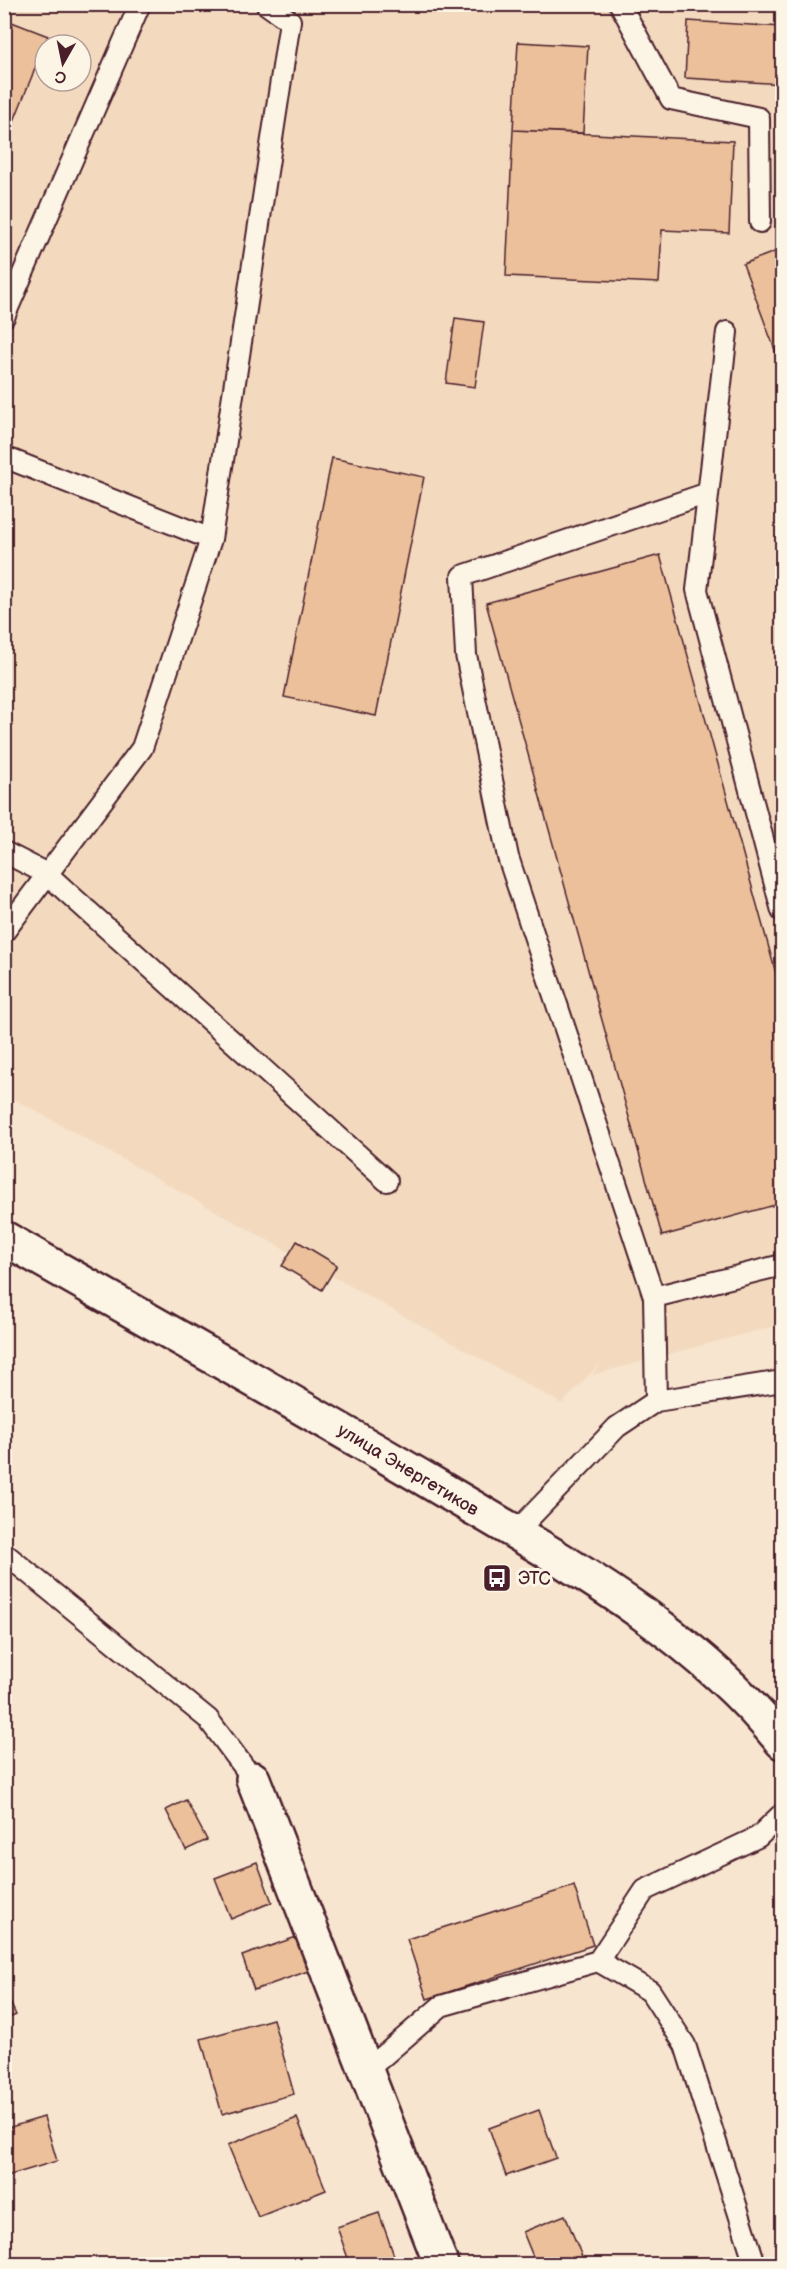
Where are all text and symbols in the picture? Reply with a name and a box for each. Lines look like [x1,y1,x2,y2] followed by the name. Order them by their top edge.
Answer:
[33,33,93,93] north arrow
[54,66,68,87] text: С
[334,1420,483,1521] street label: улица Энергетиков
[481,1562,513,1594] bus stop icon: ЭТС
[518,1568,551,1589] place label: ЭТС

